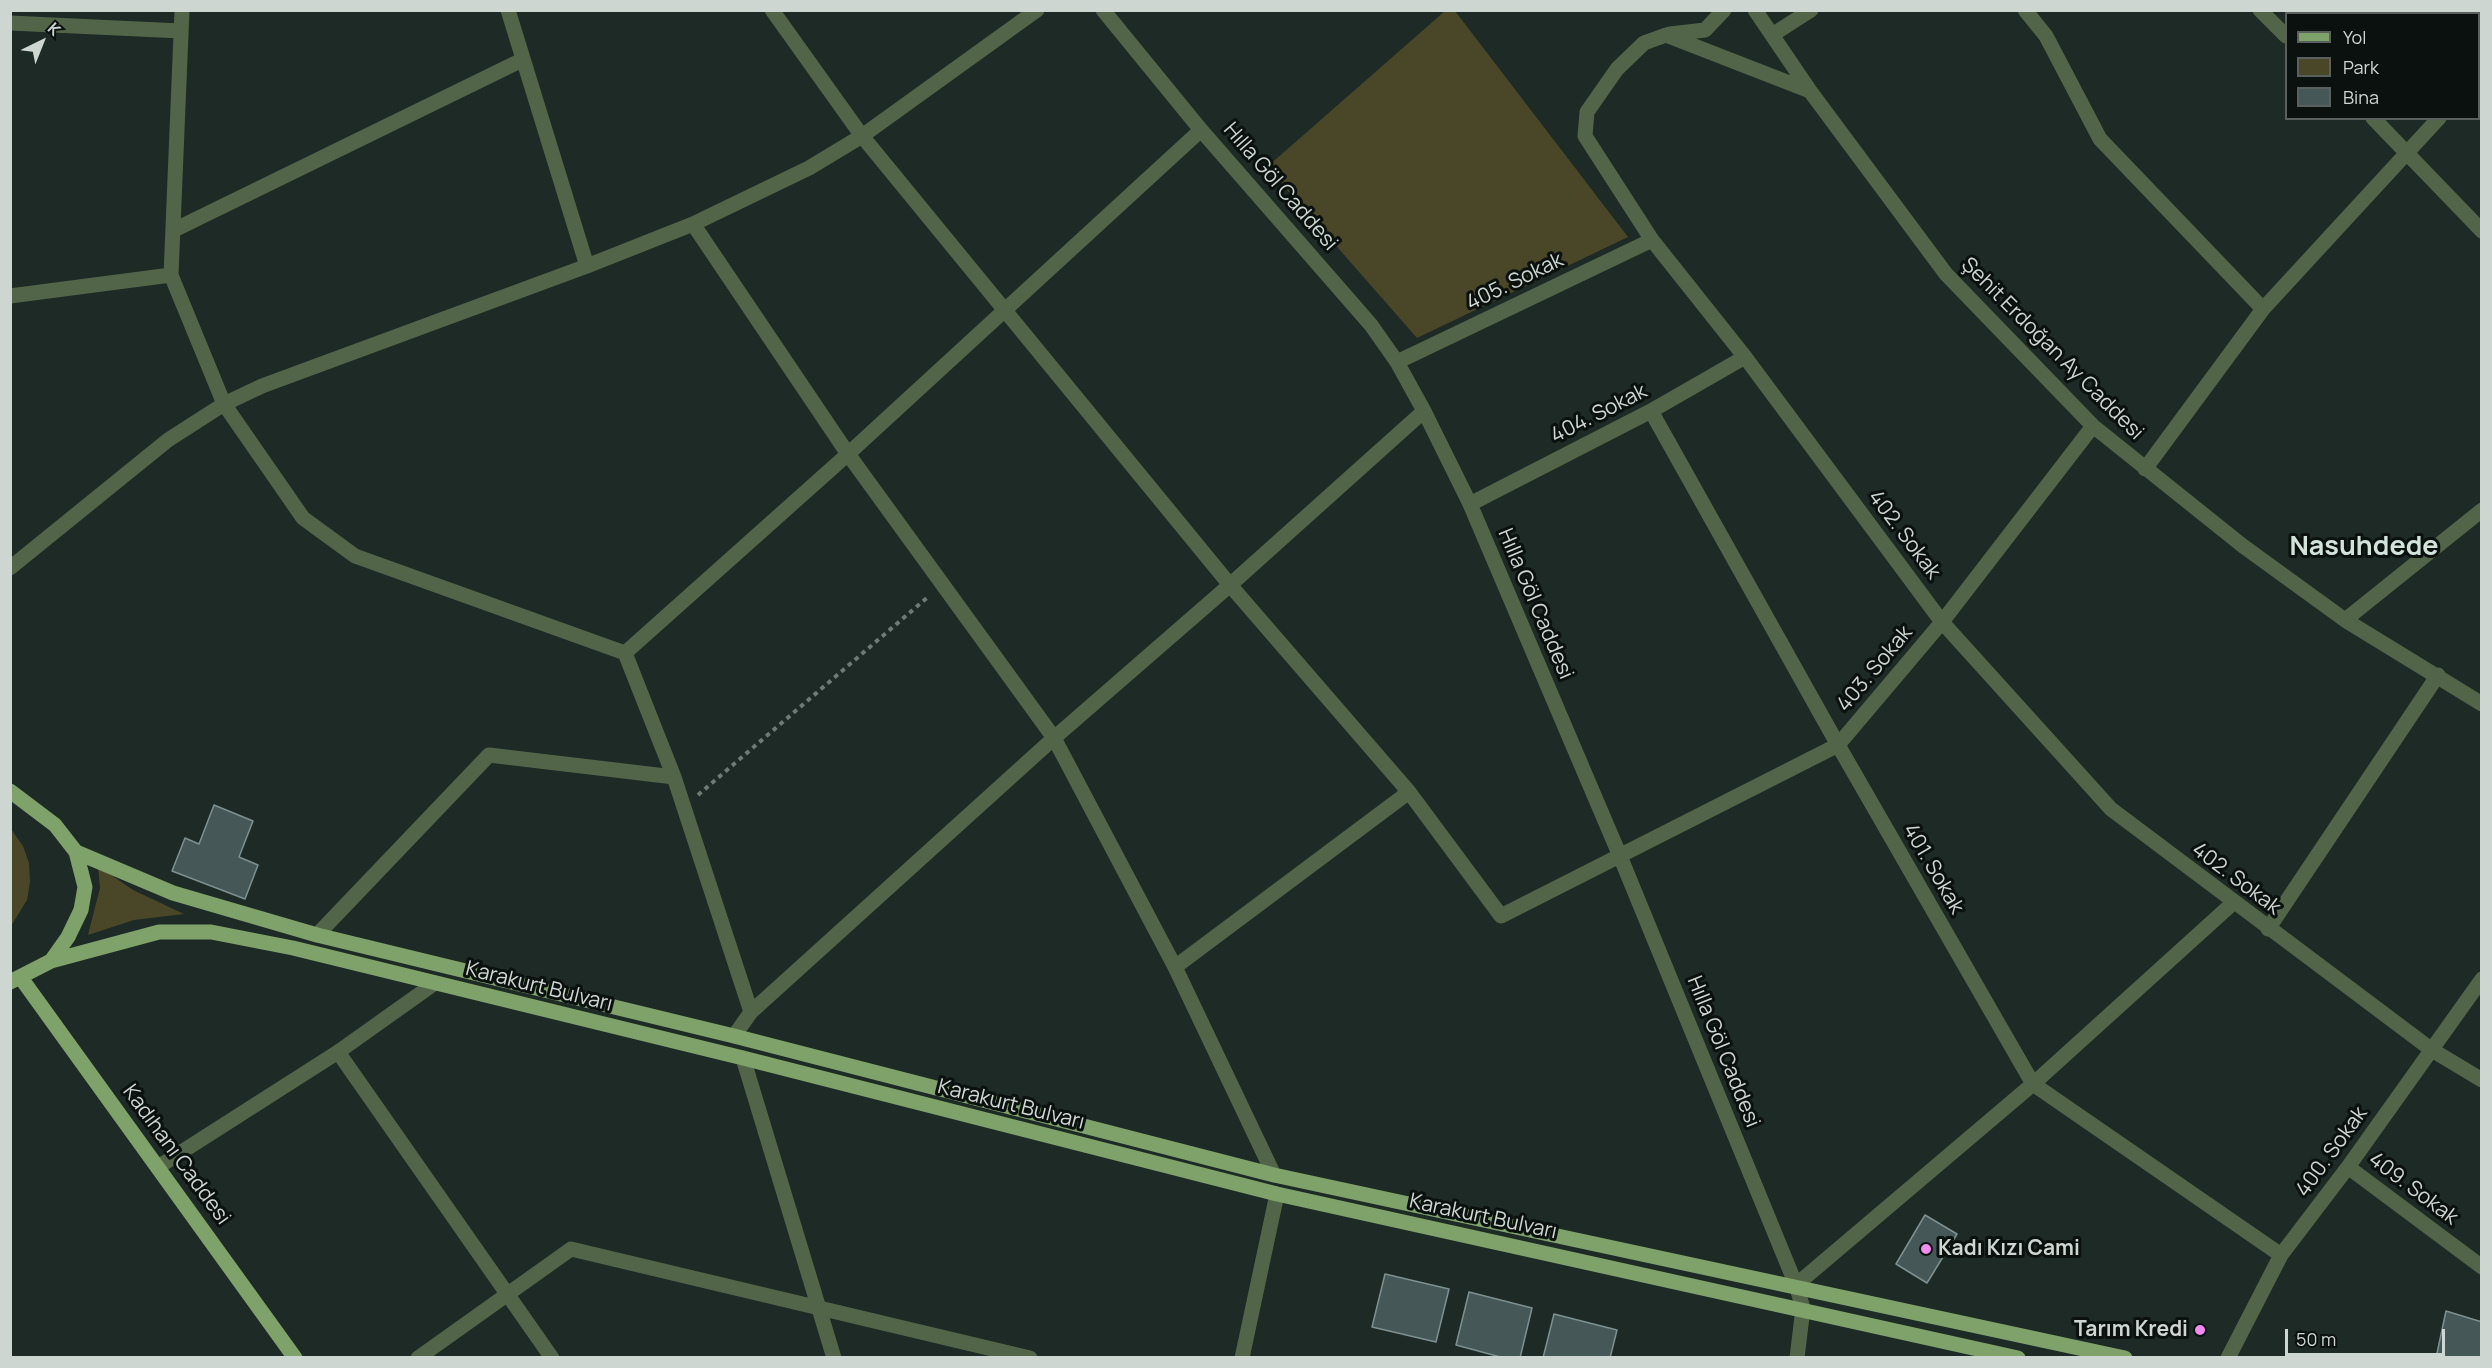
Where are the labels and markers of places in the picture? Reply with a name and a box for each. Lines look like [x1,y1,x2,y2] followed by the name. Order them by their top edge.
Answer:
[1938,1236,2080,1262] place label: Kadı Kızı Cami
[1919,1242,1933,1256] marker: Kadı Kızı Cami
[2074,1317,2188,1343] place label: Tarım Kredi
[2193,1323,2207,1337] marker: Tarım Kredi

